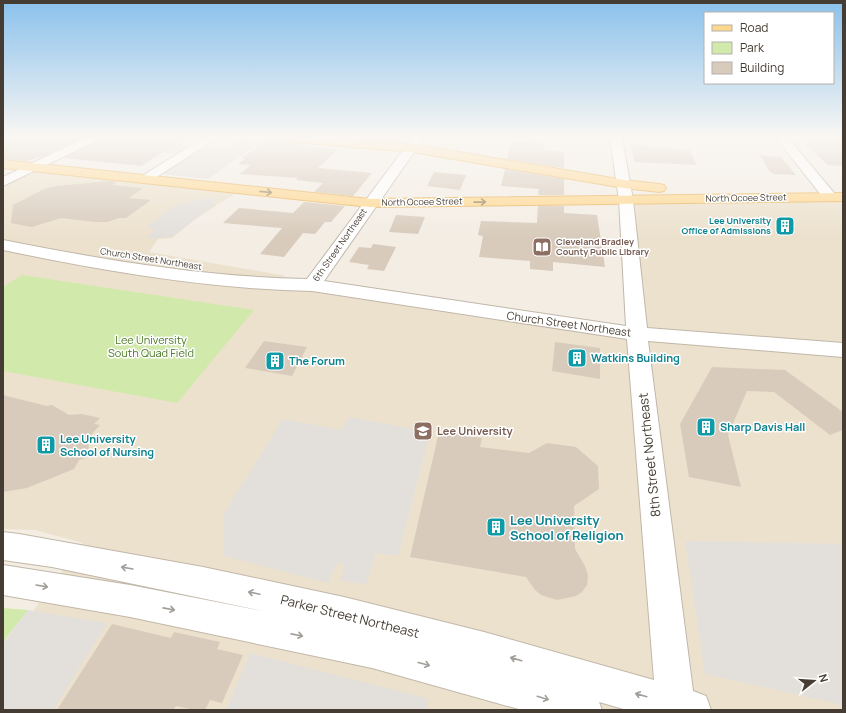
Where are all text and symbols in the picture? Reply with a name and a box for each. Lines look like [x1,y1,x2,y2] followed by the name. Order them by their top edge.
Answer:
[704,12,834,84] legend
[740,19,768,36] text: Road
[740,39,765,56] text: Park
[740,59,784,76] text: Building
[259,189,272,196] one-way arrow
[705,190,787,205] street label: North Ocoee Street
[381,194,463,209] street label: North Ocoee Street
[473,198,486,206] one-way arrow
[309,205,370,284] street label: 6th Street Northeast
[682,214,771,237] place label: Lee University Office of Admissions
[774,215,796,237] building icon: Lee University Office of Admissions
[556,235,649,258] place label: Cleveland Bradley County Public Library
[531,236,553,258] library icon: Cleveland Bradley County Public Library
[99,244,203,273] street label: Church Street Northeast
[506,307,632,340] street label: Church Street Northeast
[108,332,194,360] park label: Lee University South Quad Field
[566,347,588,369] building icon: Watkins Building
[264,350,286,372] building icon: The Forum
[591,350,680,365] place label: Watkins Building
[289,353,345,368] place label: The Forum
[634,392,664,518] street label: 8th Street Northeast
[695,416,717,438] building icon: Sharp Davis Hall
[720,419,805,434] place label: Sharp Davis Hall
[412,420,434,442] school or university icon: Lee University
[437,423,513,438] place label: Lee University
[60,431,154,459] place label: Lee University School of Nursing
[35,434,57,456] building icon: Lee University School of Nursing
[510,511,624,544] place label: Lee University School of Religion
[485,516,507,538] building icon: Lee University School of Religion
[120,564,133,572] one-way arrow
[35,582,48,590] one-way arrow
[248,588,261,596] one-way arrow
[279,590,421,642] street label: Parker Street Northeast
[163,606,176,614] one-way arrow
[290,631,303,639] one-way arrow
[510,655,523,662] one-way arrow
[417,661,430,668] one-way arrow
[794,661,834,701] north arrow
[816,672,832,684] text: N
[635,691,648,698] one-way arrow
[536,695,549,702] one-way arrow

